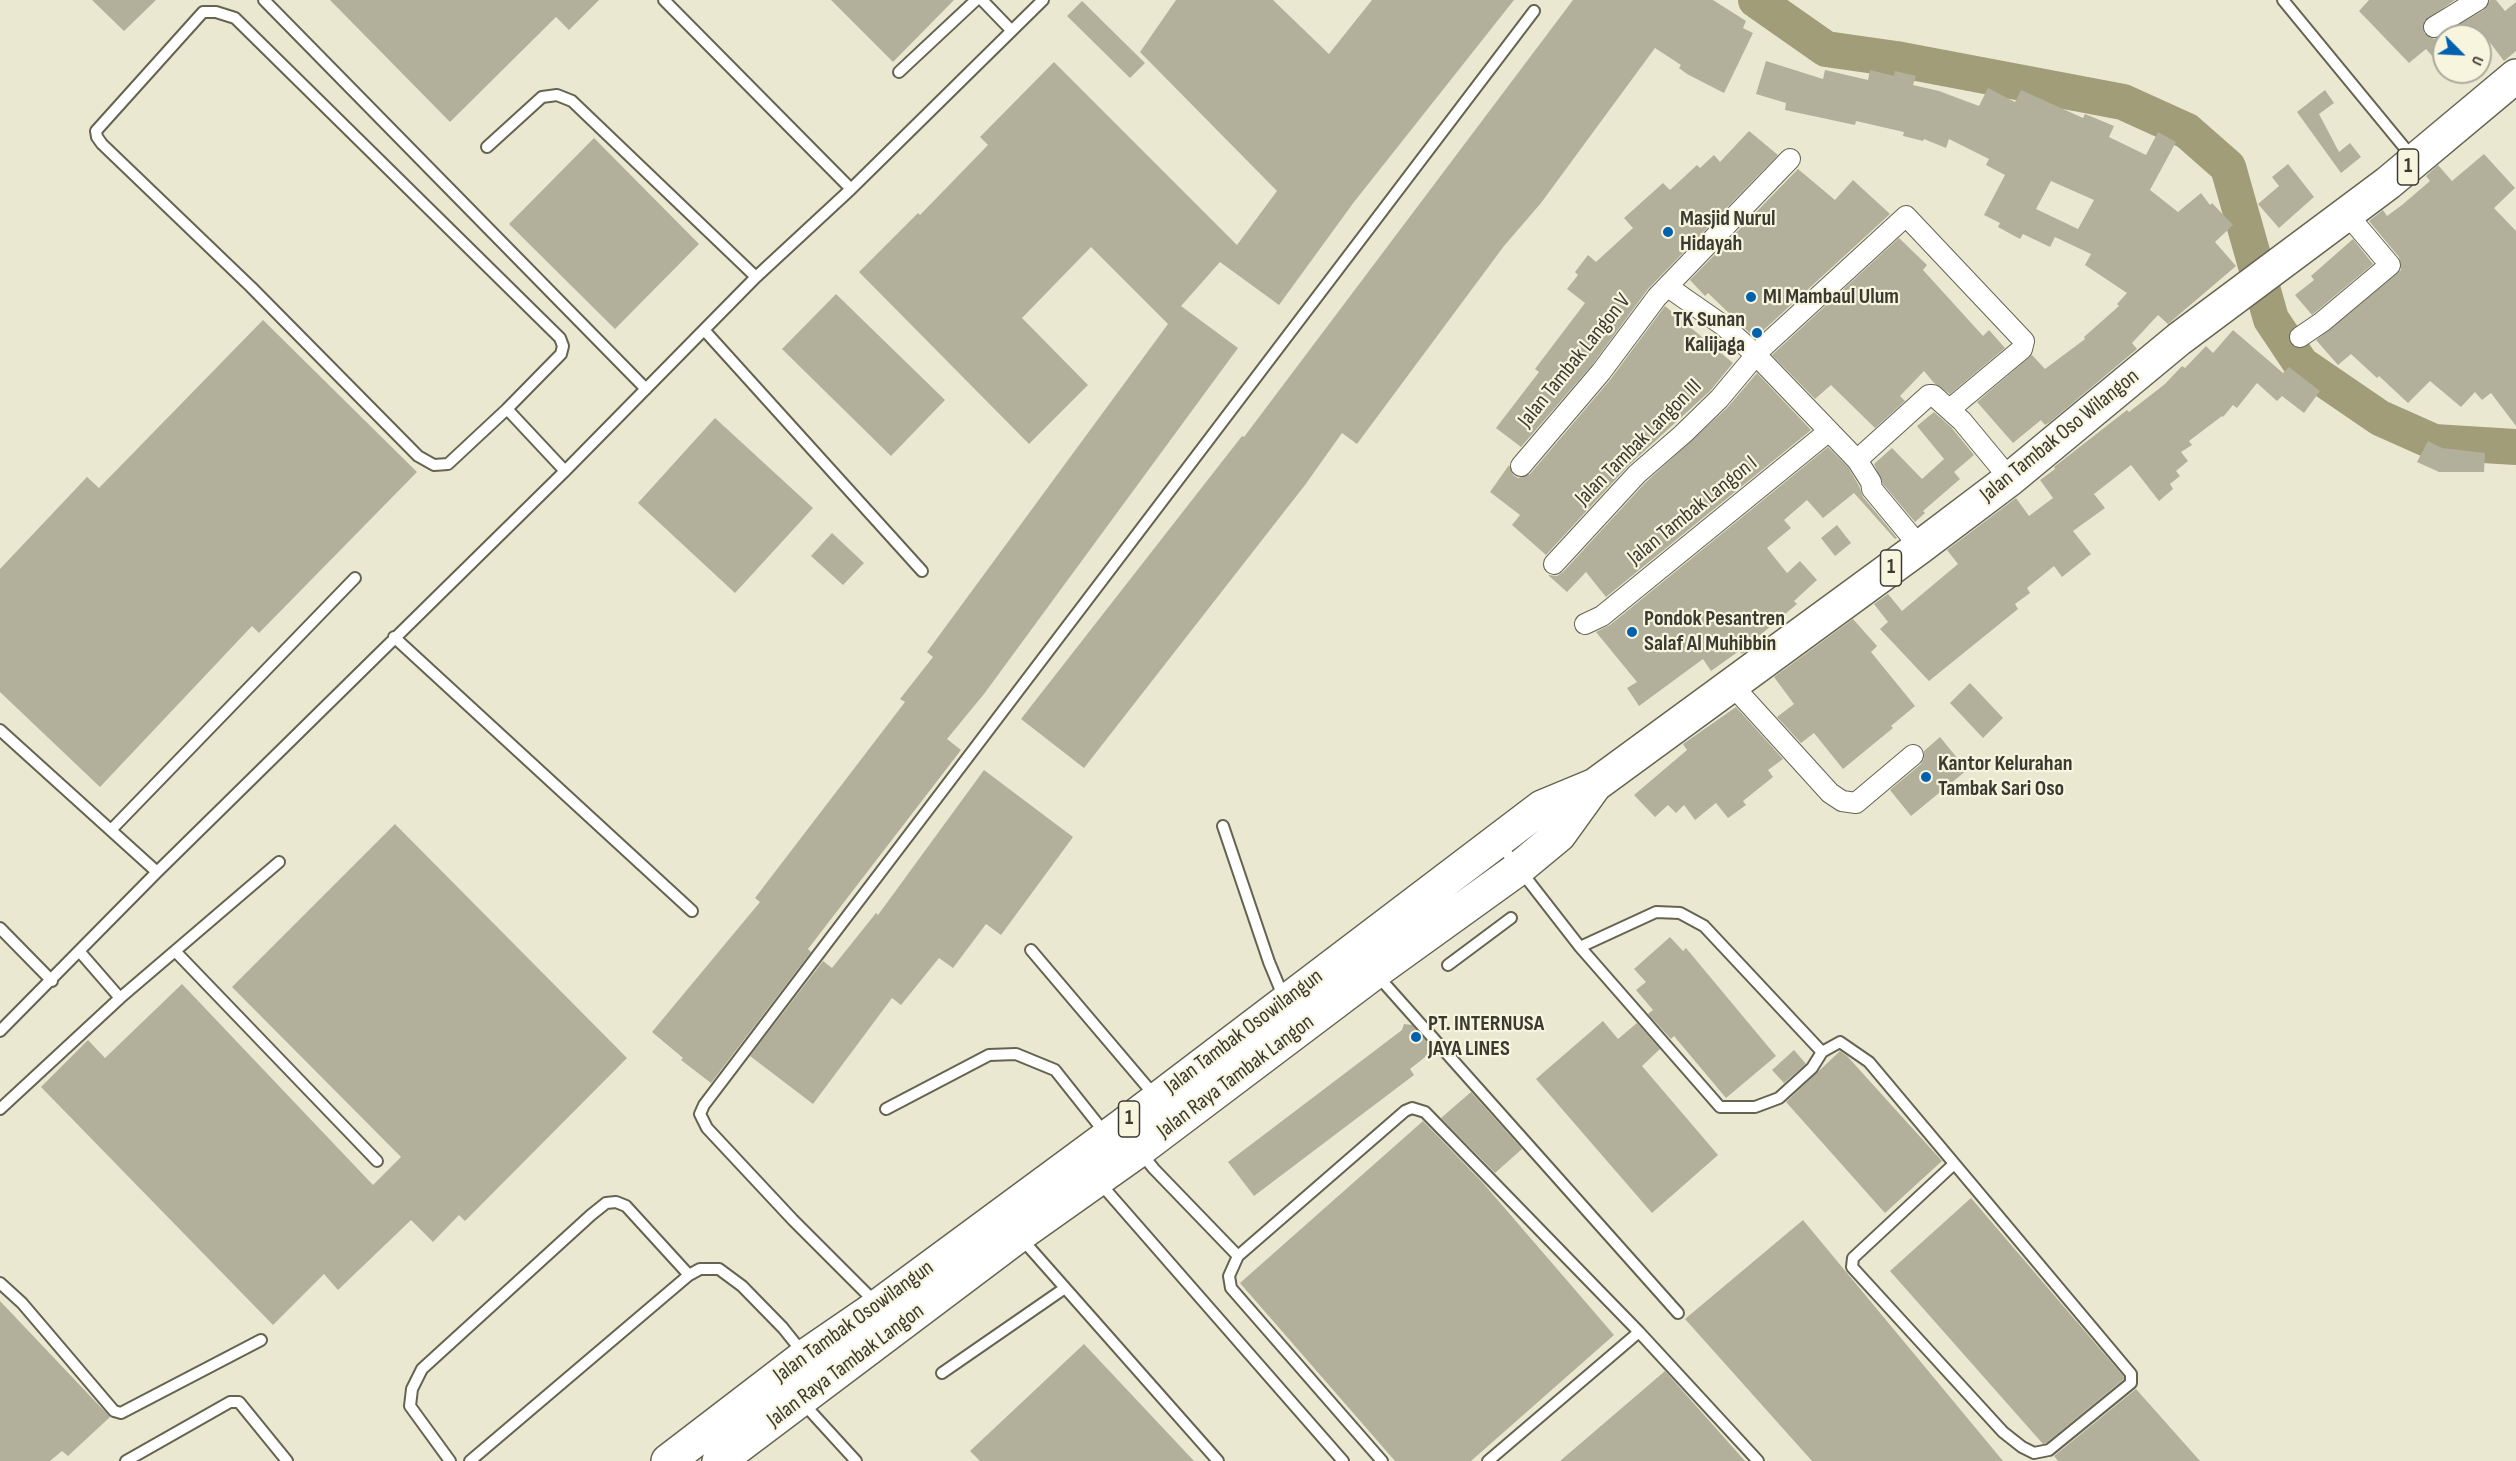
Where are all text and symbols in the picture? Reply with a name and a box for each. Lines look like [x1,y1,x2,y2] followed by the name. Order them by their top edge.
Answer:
[2432,24,2492,84] north arrow
[2467,53,2487,68] text: U
[2398,149,2418,185] road number: 1
[1680,206,1775,258] place label: Masjid Nurul Hidayah
[1661,225,1675,239] marker: Masjid Nurul Hidayah
[1763,284,1899,310] place label: MI Mambaul Ulum
[1513,289,1637,433] street label: Jalan Tambak Langon V
[1744,290,1758,304] marker: MI Mambaul Ulum
[1673,307,1745,358] place label: TK Sunan Kalijaga
[1750,326,1764,340] marker: TK Sunan Kalijaga
[1975,364,2145,508] street label: Jalan Tambak Oso Wilangon
[1570,374,1708,512] street label: Jalan Tambak Langon III
[1623,451,1763,571] street label: Jalan Tambak Langon I
[1880,550,1902,586] road number: 1
[1644,606,1785,658] place label: Pondok Pesantren Salaf Al Muhibbin
[1625,625,1639,639] marker: Pondok Pesantren Salaf Al Muhibbin
[1938,751,2072,802] place label: Kantor Kelurahan Tambak Sari Oso
[1919,770,1933,784] marker: Kantor Kelurahan Tambak Sari Oso
[1160,964,1328,1100] street label: Jalan Tambak Osowilangun
[1152,1009,1320,1145] street label: Jalan Raya Tambak Langon
[1428,1011,1544,1062] place label: PT. INTERNUSA JAYA LINES
[1409,1030,1423,1044] marker: PT. INTERNUSA JAYA LINES
[1118,1101,1140,1137] road number: 1
[769,1255,939,1389] street label: Jalan Tambak Osowilangun
[762,1298,930,1434] street label: Jalan Raya Tambak Langon

